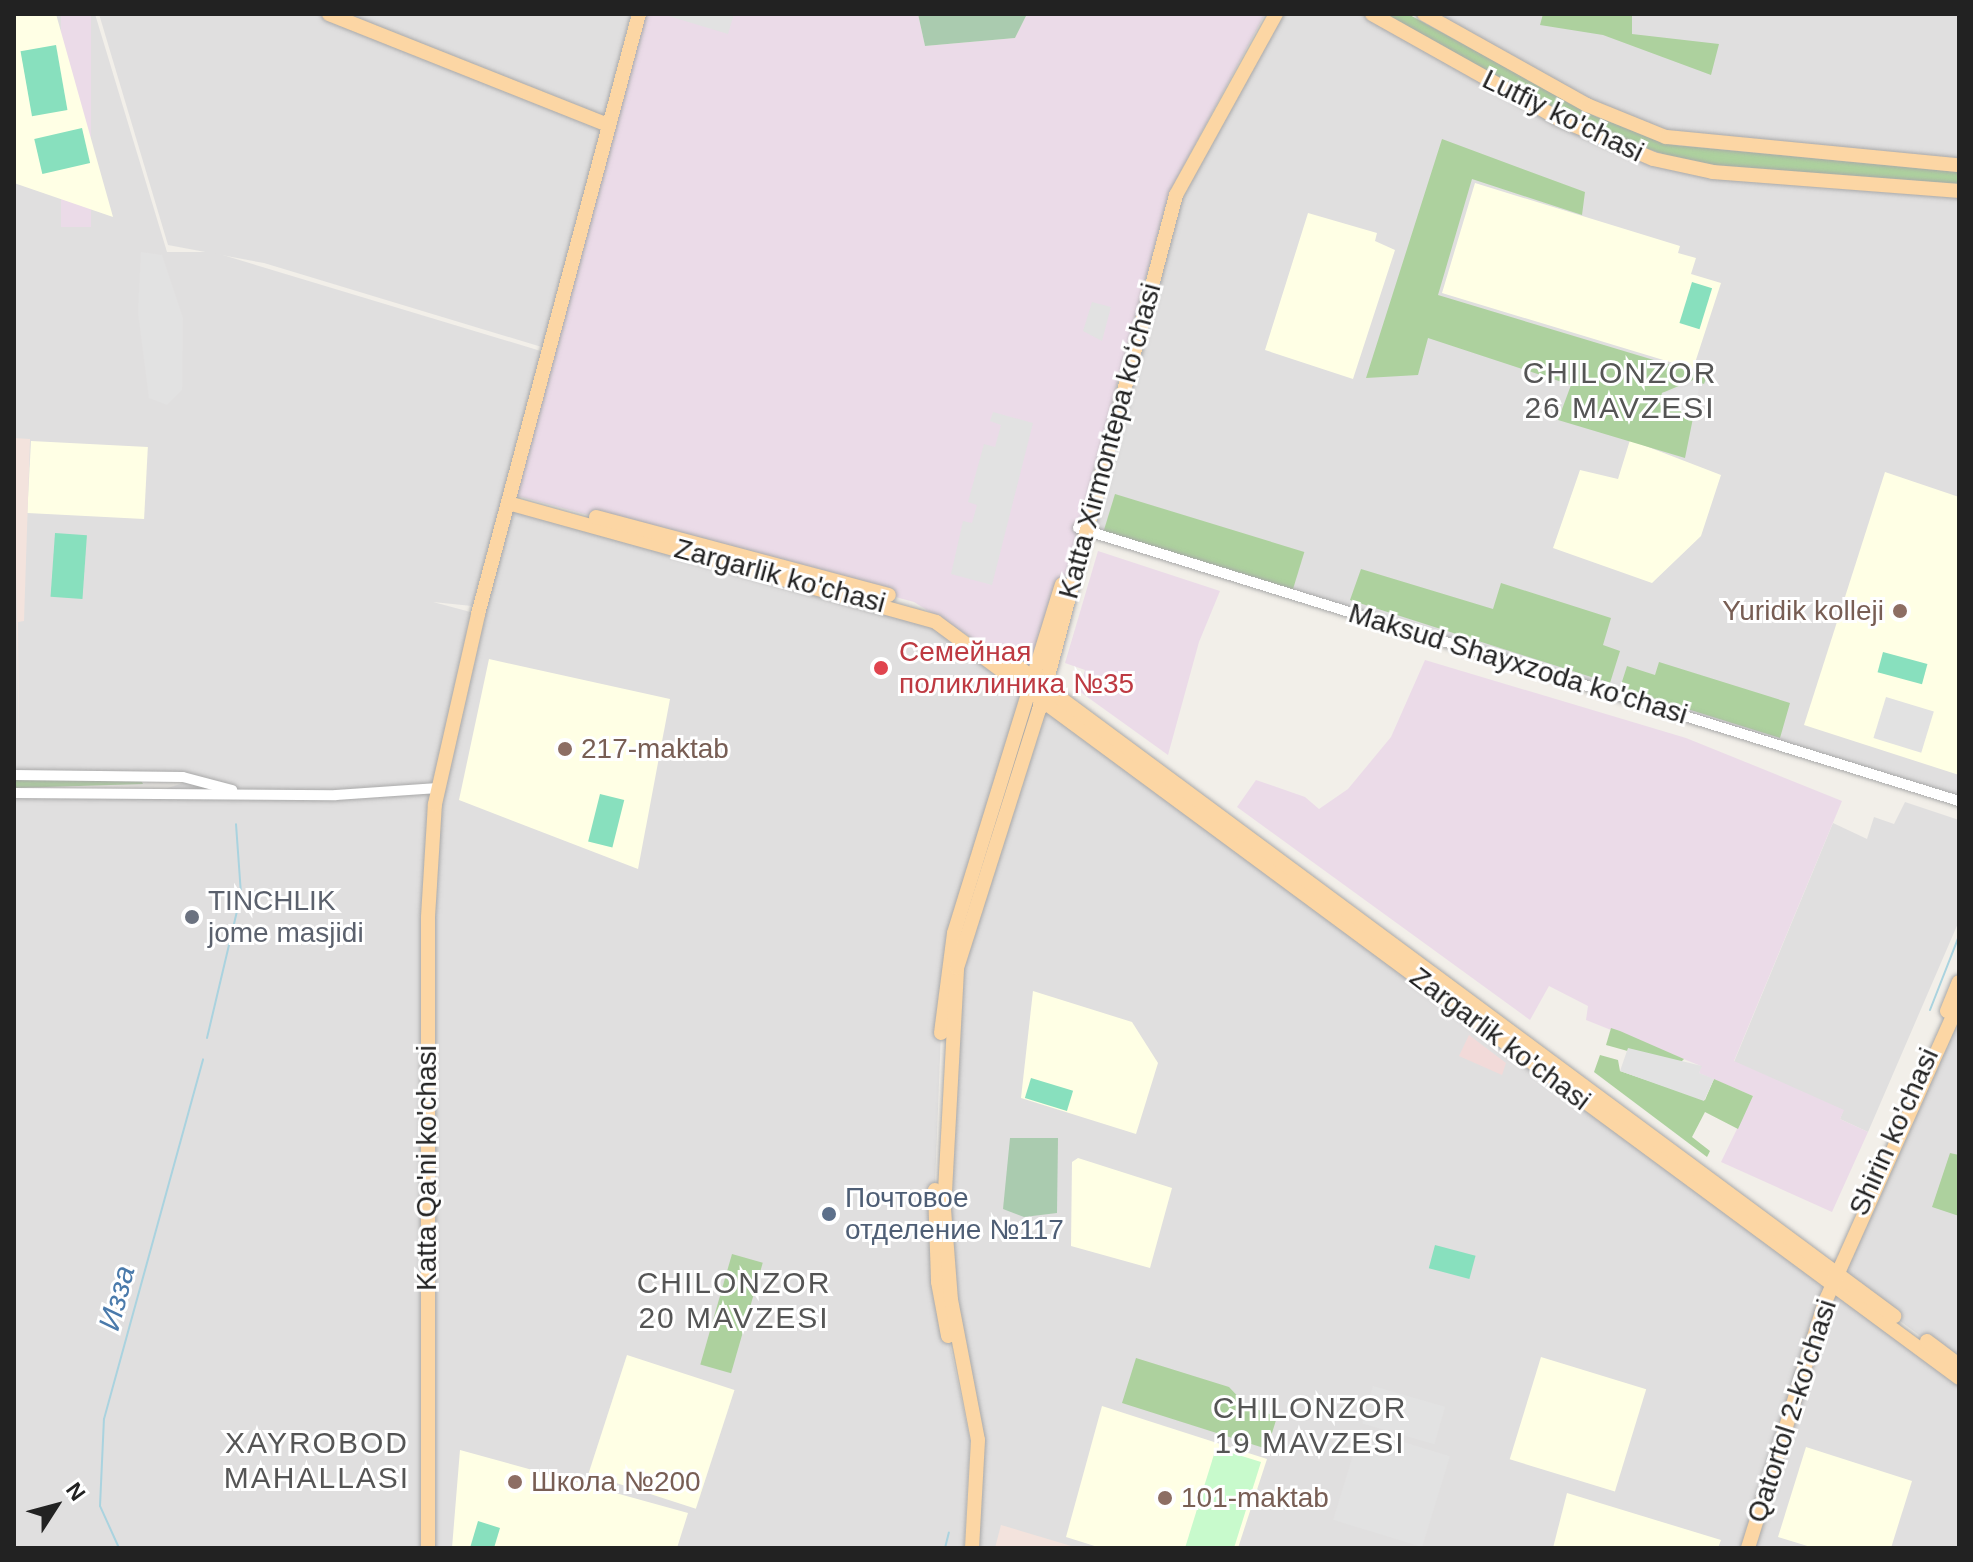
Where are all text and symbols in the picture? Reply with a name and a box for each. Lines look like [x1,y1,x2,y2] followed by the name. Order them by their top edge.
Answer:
[1477,63,1649,169] street label: Lutfiy ko'chasi
[1052,280,1168,602] street label: Katta Xirmontepa koʻchasi
[1523,355,1717,426] district label: CHILONZOR 26 MAVZESI
[671,532,889,620] street label: Zargarlik ko'chasi
[1722,594,1884,628] place label: Yuridik kolleji
[1345,596,1691,732] street label: Maksud Shayxzoda ko'chasi
[1891,602,1909,620] marker: Yuridik kolleji
[899,635,1134,701] place label: Семейная поликлиника №35
[870,657,892,679] marker: Семейная поликлиника №35
[581,732,729,766] place label: 217-maktab
[556,740,574,758] marker: 217-maktab
[208,884,364,950] place label: TINCHLIK jome masjidi
[183,908,201,926] marker: TINCHLIK jome masjidi
[1403,960,1597,1118] street label: Zargarlik ko'chasi
[1842,1043,1946,1221] street label: Shirin ko'chasi
[410,1045,444,1291] street label: Katta Qa'ni ko'chasi
[845,1181,1064,1247] place label: Почтовое отделение №117
[820,1205,838,1223] marker: Почтовое отделение №117
[91,1262,143,1334] water label: Изза
[637,1265,831,1336] district label: CHILONZOR 20 MAVZESI
[1740,1295,1844,1527] street label: Qatortol 2-ko'chasi
[1213,1390,1407,1460] district label: CHILONZOR 19 MAVZESI
[224,1425,410,1496] district label: XAYROBOD MAHALLASI
[531,1465,701,1499] place label: Школа №200
[16,1466,96,1546] north arrow
[506,1473,524,1491] marker: Школа №200
[61,1478,91,1505] text: N
[1181,1481,1329,1515] place label: 101-maktab
[1156,1489,1174,1507] marker: 101-maktab

